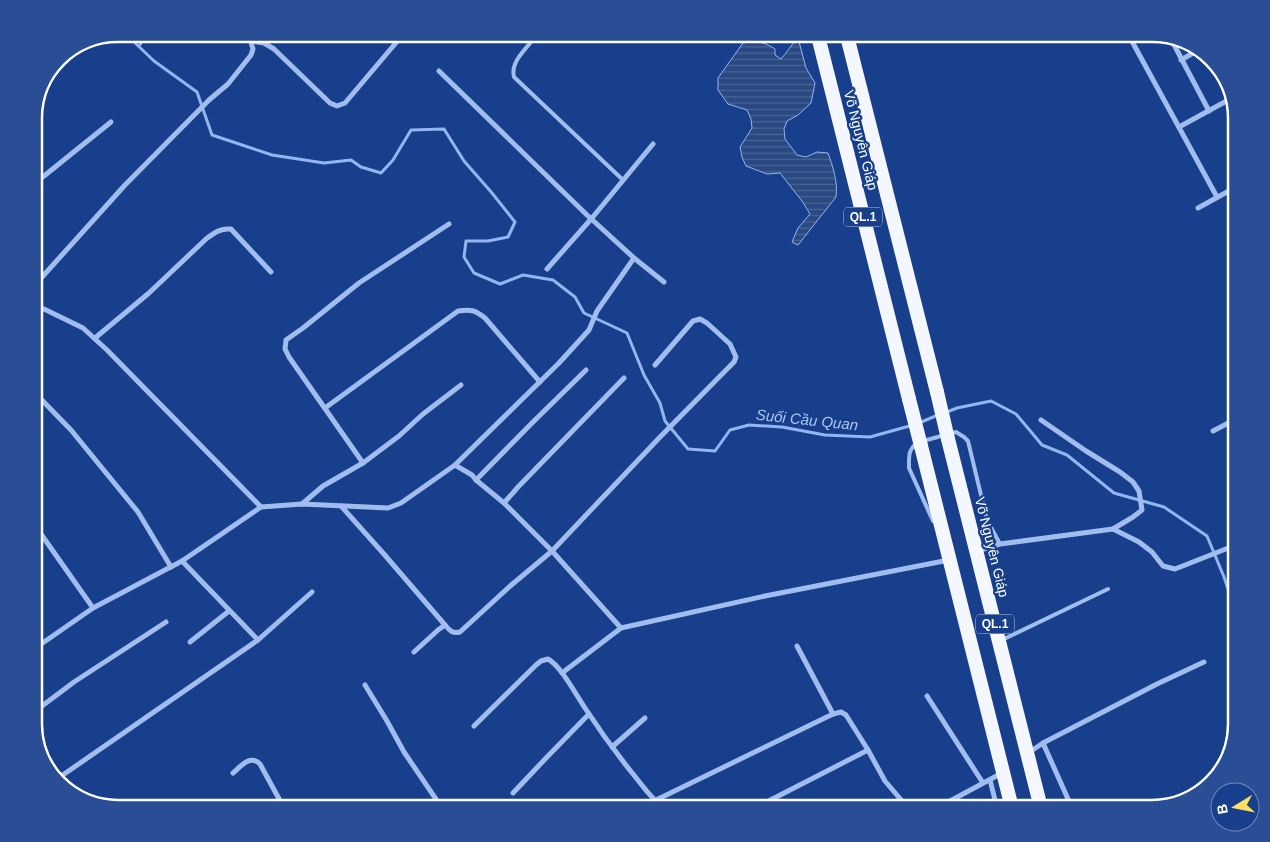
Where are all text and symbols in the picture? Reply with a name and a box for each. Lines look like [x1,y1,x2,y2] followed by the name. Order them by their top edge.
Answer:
[841,88,881,192] street label: Võ Nguyên Giáp
[844,208,882,226] road number: QL.1
[755,406,859,433] water label: Suối Cầu Quan
[972,495,1012,599] street label: Võ Nguyên Giáp
[976,614,1014,634] road number: QL.1
[1210,782,1260,832] north arrow
[1213,803,1231,816] text: B

